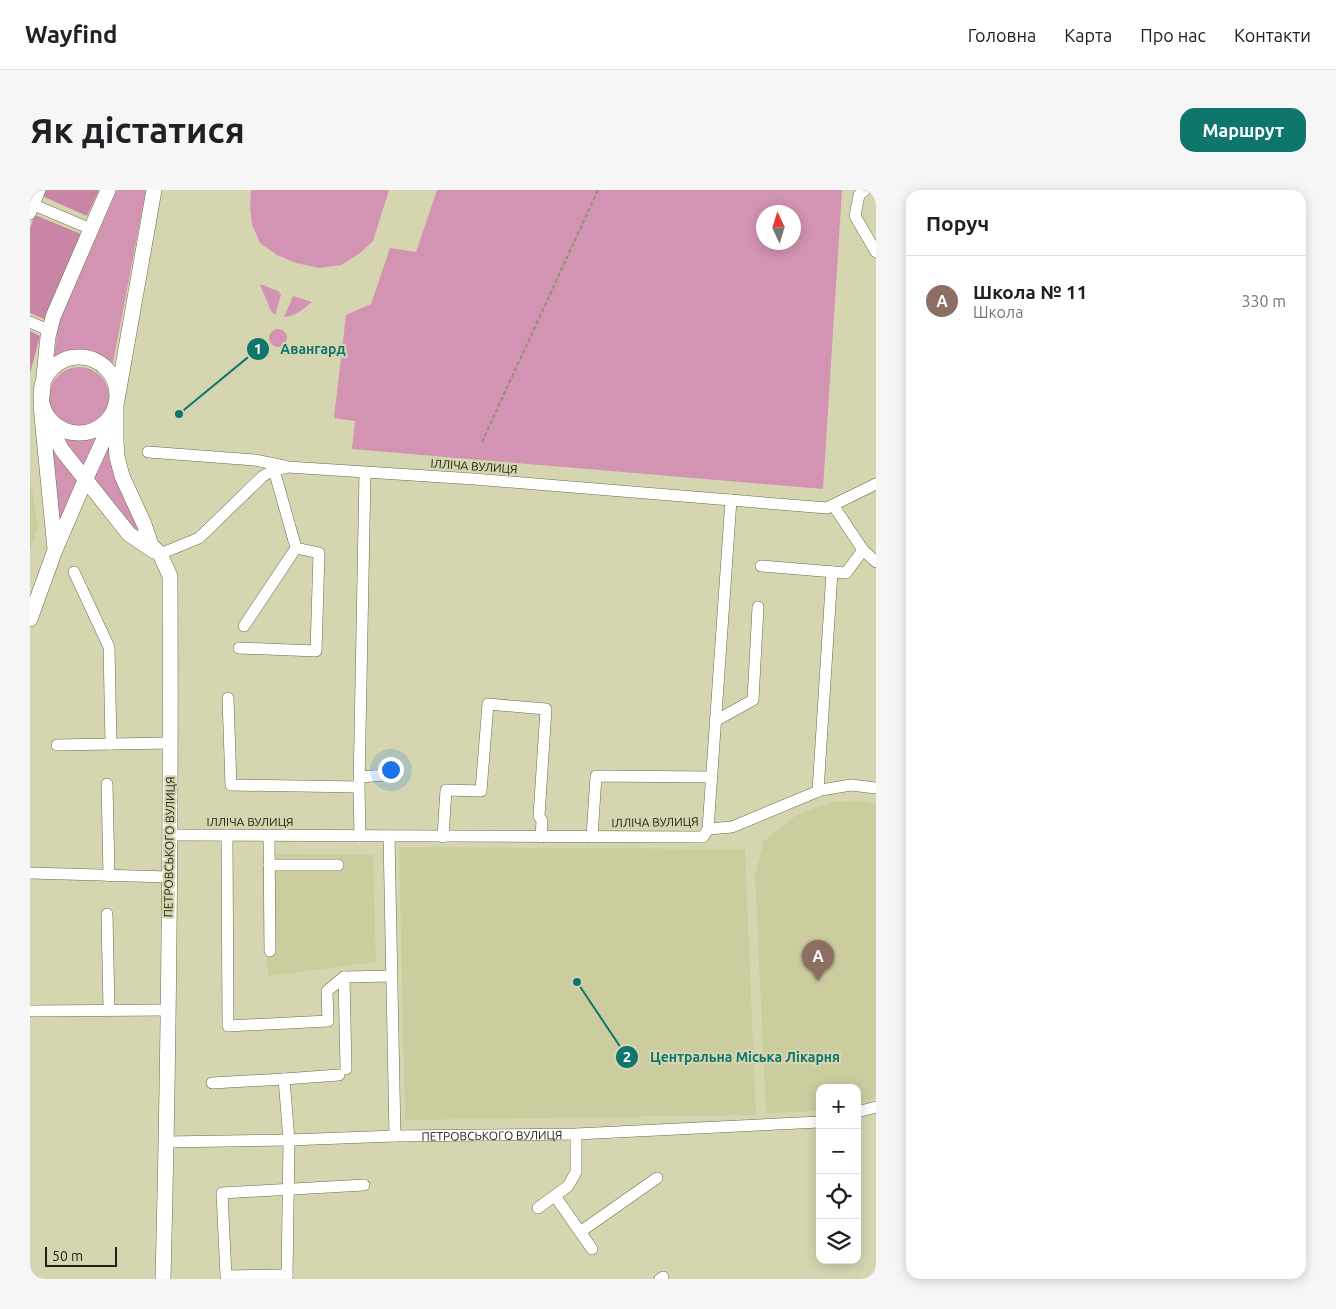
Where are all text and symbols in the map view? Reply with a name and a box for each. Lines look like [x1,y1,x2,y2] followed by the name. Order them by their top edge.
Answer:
[25,21,117,48] text: Wayfind
[968,25,1036,45] text: Головна
[1064,25,1112,45] text: Карта
[1140,25,1206,45] text: Про нас
[1234,25,1311,45] text: Контакти
[1180,108,1306,152] button: Маршрут
[30,110,245,150] text: Як дістатися
[756,205,801,250] north arrow
[926,211,989,235] text: Поруч
[973,281,1087,303] text: Школа № 11
[936,292,948,310] text: A
[1241,292,1286,310] text: 330 m
[973,303,1023,321] text: Школа
[245,335,355,364] callout: Авангард
[254,340,262,357] text: 1
[280,341,346,357] text: Авангард
[430,456,518,476] street label: ІЛЛІЧА ВУЛИЦЯ
[378,757,404,783] your location
[161,776,177,918] street label: ПЕТРОВСЬКОГО ВУЛИЦЯ
[206,815,294,828] street label: ІЛЛІЧА ВУЛИЦЯ
[611,815,699,829] street label: ІЛЛІЧА ВУЛИЦЯ
[802,940,834,981] pin: A
[615,1042,850,1071] callout: Центральна Міська Лікарня
[623,1048,631,1065] text: 2
[650,1049,840,1065] text: Центральна Міська Лікарня
[816,1084,861,1264] map controls
[816,1084,861,1129] button: +
[421,1128,563,1142] street label: ПЕТРОВСЬКОГО ВУЛИЦЯ
[816,1129,861,1174] button: −
[816,1174,861,1219] button: locate
[816,1219,861,1264] button: layers
[45,1244,118,1267] scale bar
[52,1248,83,1264] text: 50 m

